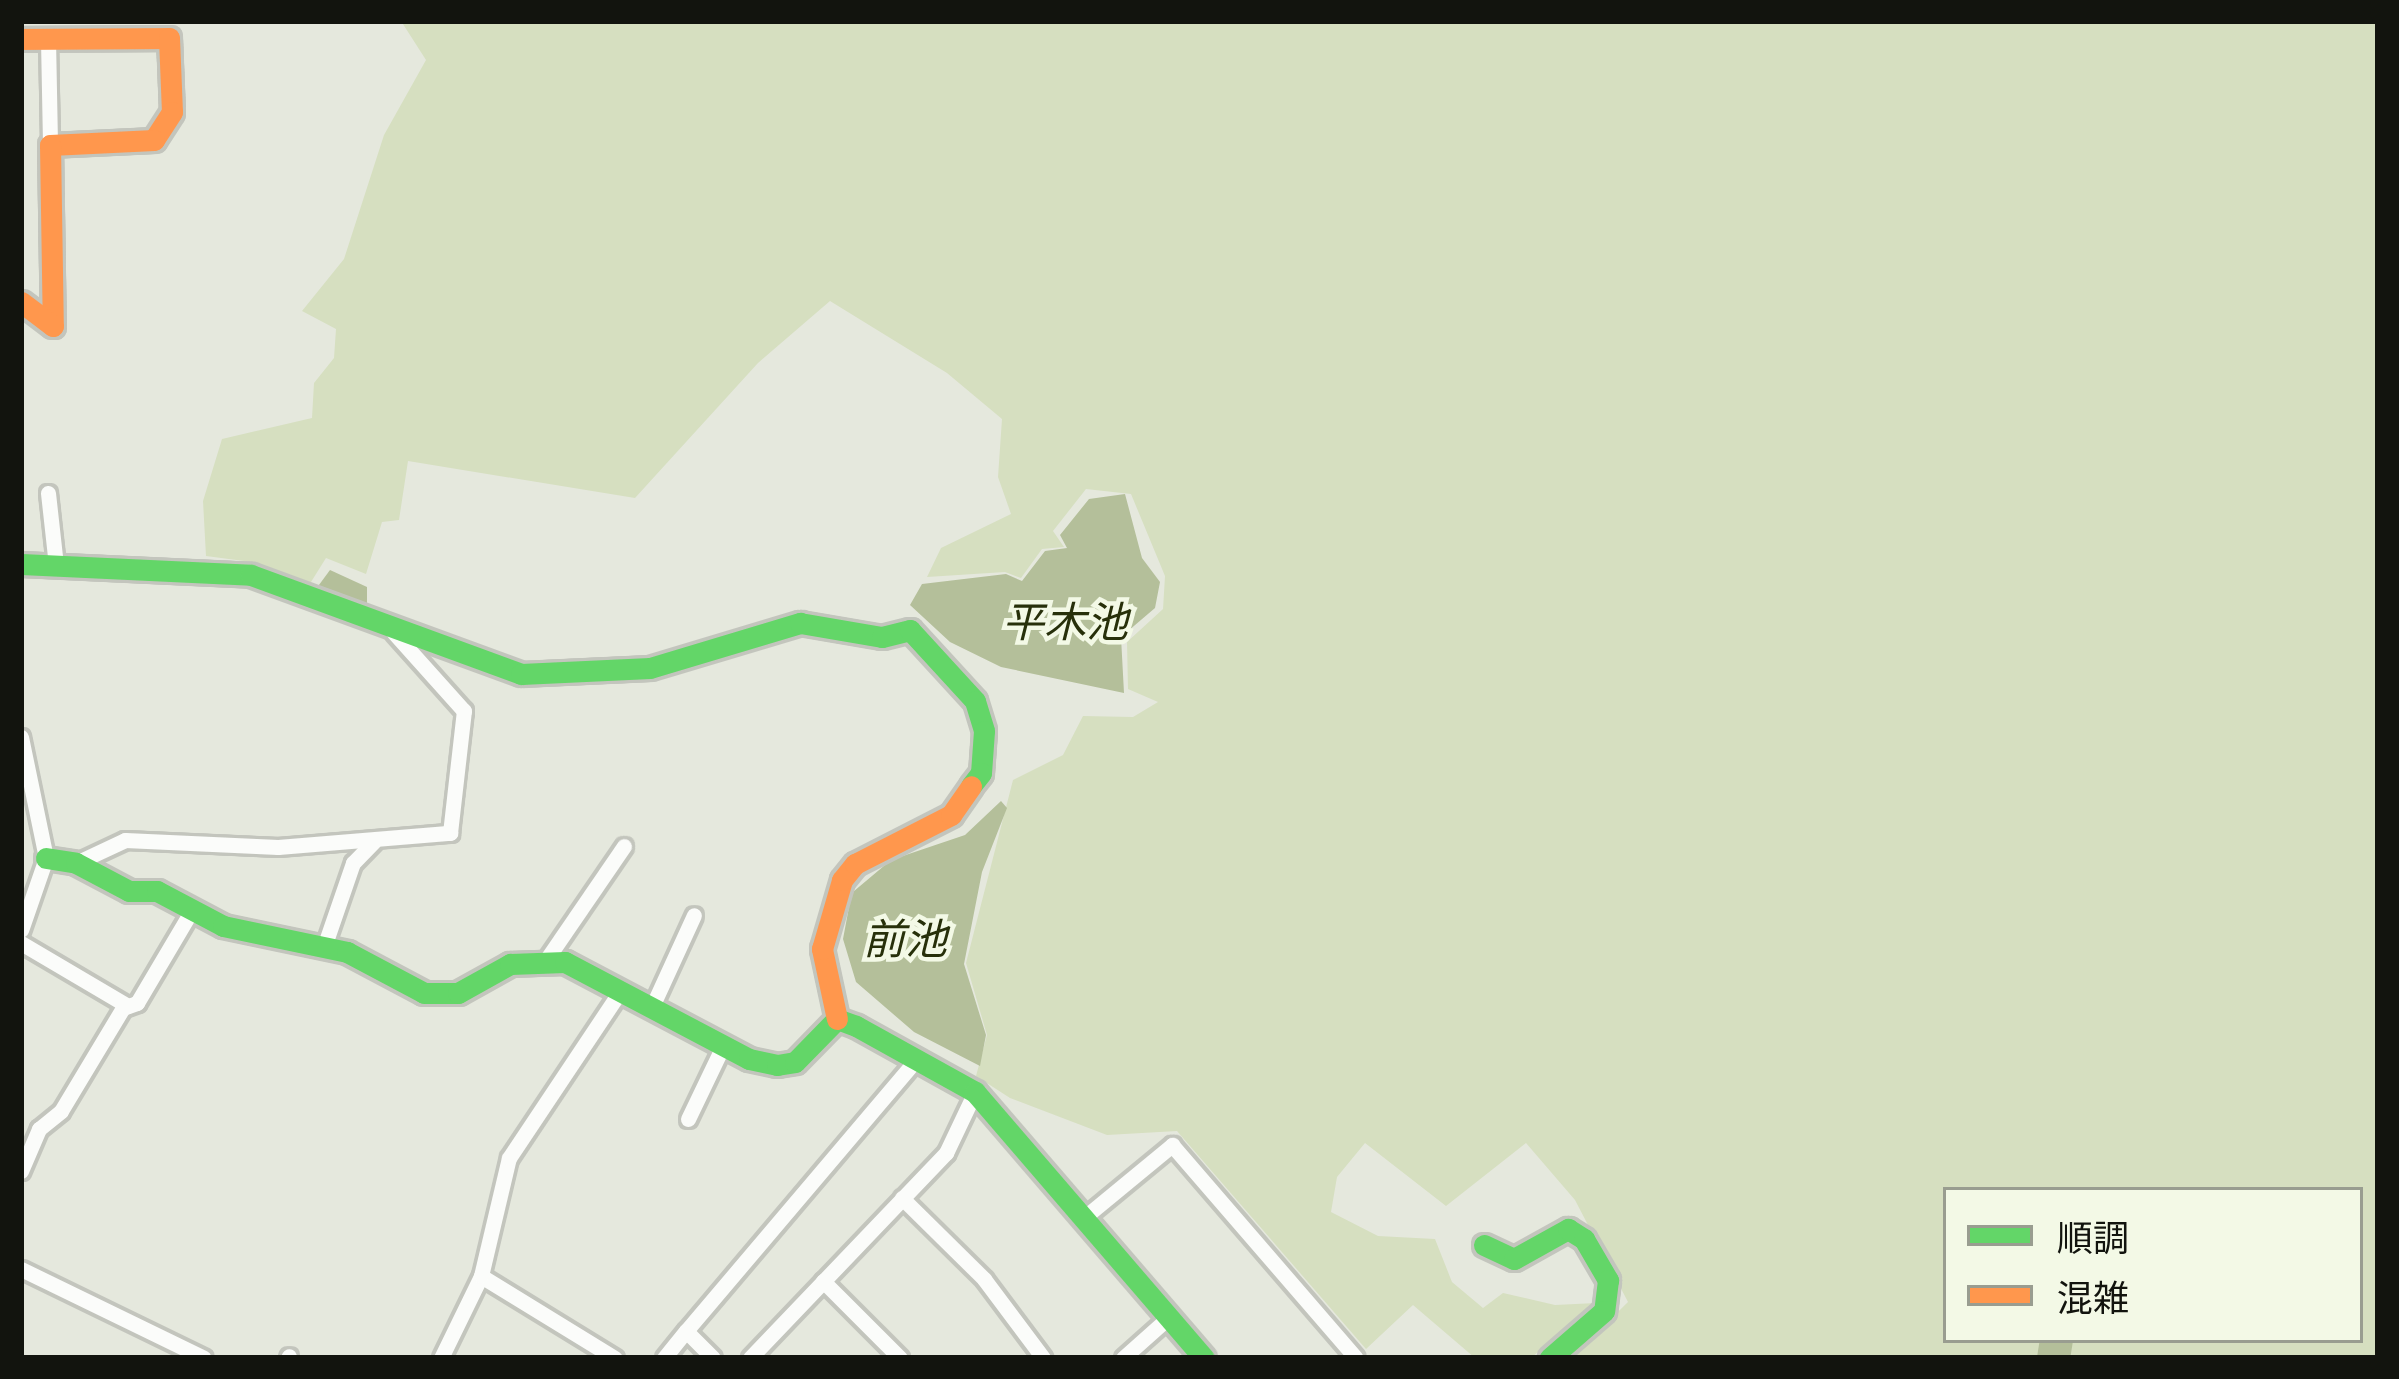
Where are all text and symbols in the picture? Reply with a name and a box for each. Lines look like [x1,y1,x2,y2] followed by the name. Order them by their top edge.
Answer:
[1002,598,1128,648] water label: 平木池
[863,915,947,965] water label: 前池
[1943,1187,2363,1343] legend
[2057,1218,2129,1260] text: 順調
[2057,1278,2129,1320] text: 混雑

